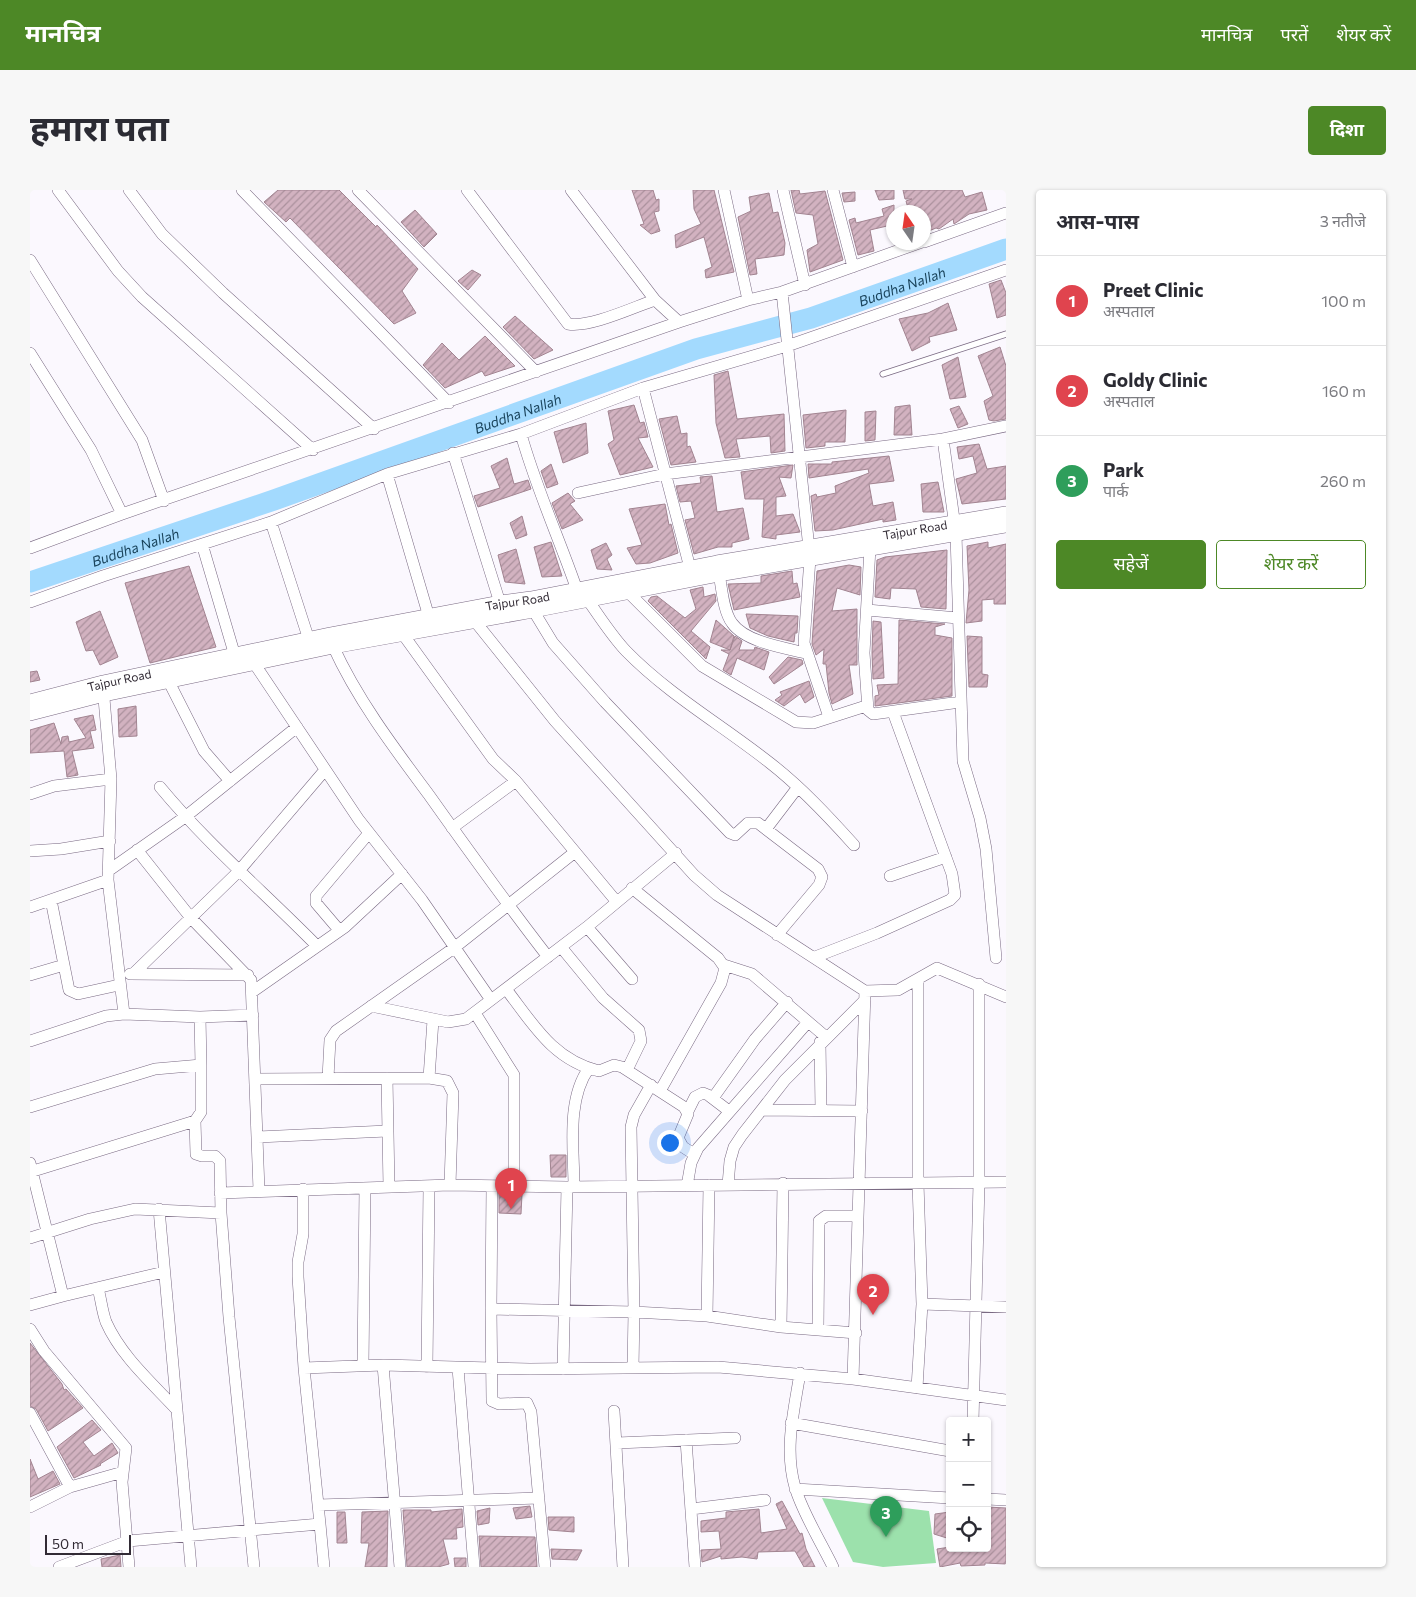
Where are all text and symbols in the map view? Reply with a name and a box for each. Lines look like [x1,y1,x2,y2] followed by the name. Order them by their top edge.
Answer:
[25,18,101,47] text: मानचित्र
[1201,23,1252,45] text: मानचित्र
[1280,23,1308,45] text: परतें
[1336,23,1391,45] text: शेयर करें
[30,105,169,148] text: हमारा पता
[1308,106,1386,155] button: दिशा
[886,205,931,250] north arrow
[1056,208,1139,233] text: आस-पास
[1320,211,1366,230] text: 3 नतीजे
[856,263,948,309] water label: Buddha Nallah
[1103,278,1203,301] text: Preet Clinic
[1068,291,1076,310] text: 1
[1321,291,1366,310] text: 100 m
[1103,301,1155,320] text: अस्पताल
[1103,368,1208,391] text: Goldy Clinic
[1067,381,1077,400] text: 2
[1322,381,1366,400] text: 160 m
[472,389,563,436] water label: Buddha Nallah
[1103,391,1155,410] text: अस्पताल
[1103,458,1144,481] text: Park
[1067,471,1077,490] text: 3
[1320,471,1366,490] text: 260 m
[1103,481,1129,500] text: पार्क
[882,517,948,542] street label: Tajpur Road
[89,524,181,569] water label: Buddha Nallah
[1056,540,1206,589] button: सहेजें
[1216,540,1366,589] button: शेयर करें
[484,589,551,613] street label: Tajpur Road
[86,666,153,694] street label: Tajpur Road
[657,1130,683,1156] your location
[495,1168,527,1209] pin: 1
[857,1274,889,1315] pin: 2
[946,1417,991,1552] map controls
[946,1417,991,1462] button: +
[946,1462,991,1507] button: −
[870,1496,902,1537] pin: 3
[946,1507,991,1552] button: locate
[45,1532,131,1555] scale bar
[52,1535,84,1552] text: 50 m

